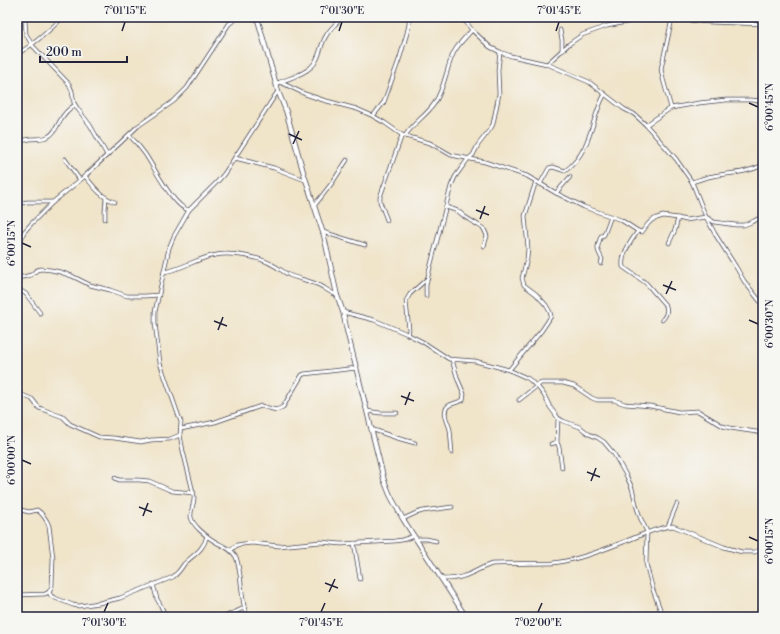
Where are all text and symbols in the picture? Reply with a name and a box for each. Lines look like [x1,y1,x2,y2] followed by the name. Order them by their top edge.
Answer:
[104,5,146,17] text: 7°01'15"E
[320,5,364,17] text: 7°01'30"E
[537,5,581,17] text: 7°01'45"E
[40,38,127,64] scale bar
[46,45,82,60] text: 200 m
[764,82,776,131] text: 6°00'45"N
[6,219,18,266] text: 6°00'15"N
[764,299,776,348] text: 6°00'30"N
[6,435,18,485] text: 6°00'00"N
[764,517,776,564] text: 6°00'15"N
[82,617,126,629] text: 7°01'30"E
[299,617,343,629] text: 7°01'45"E
[514,617,562,629] text: 7°02'00"E

